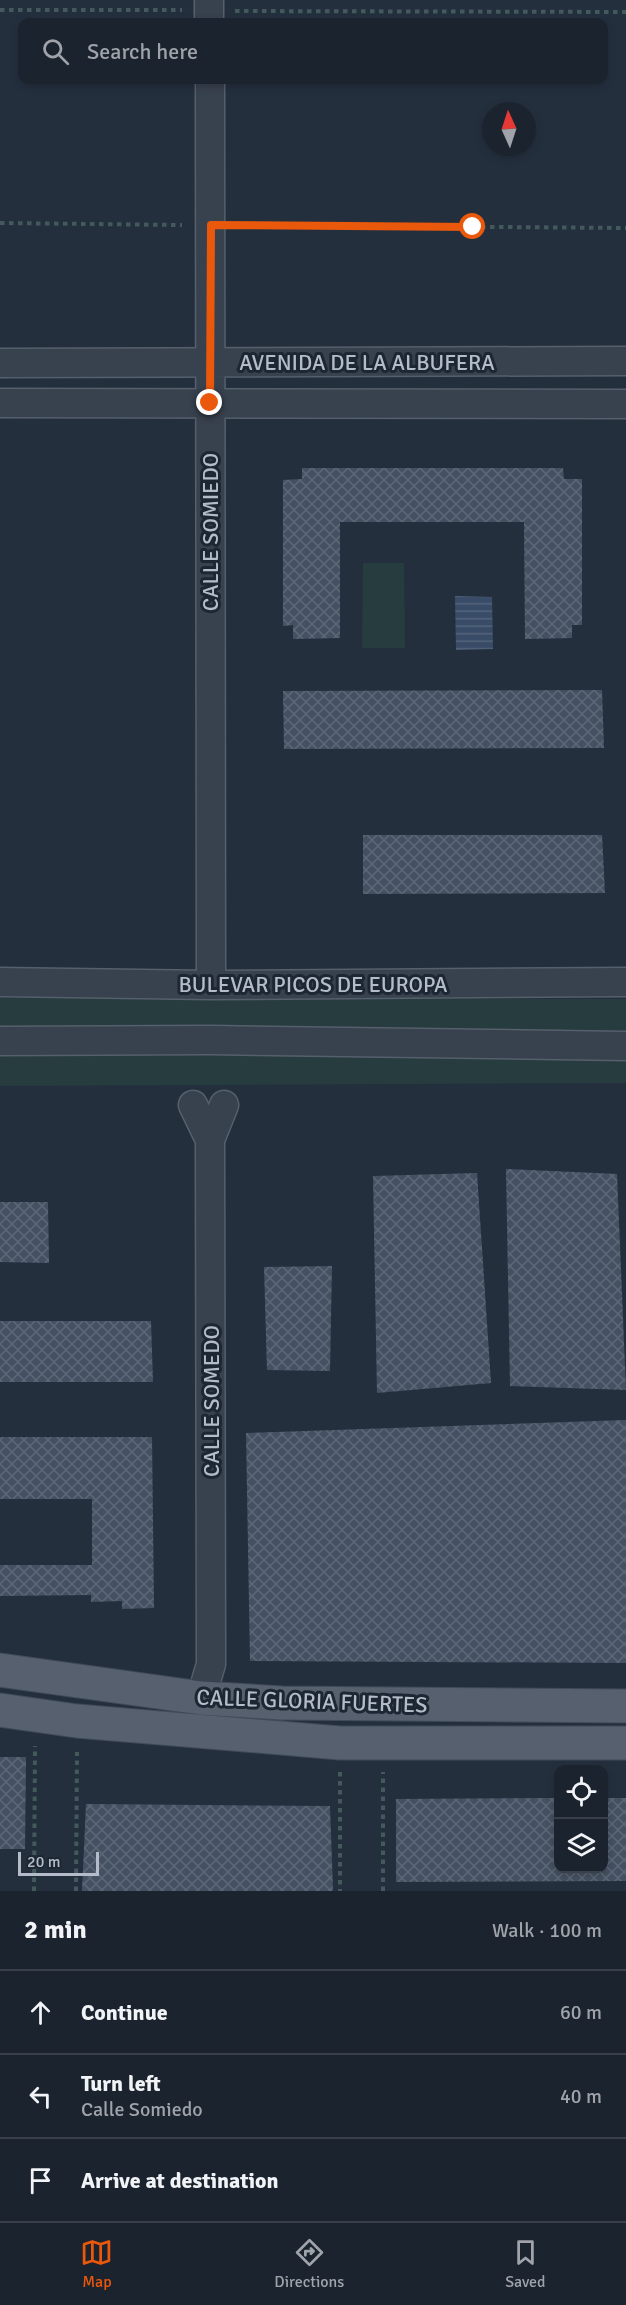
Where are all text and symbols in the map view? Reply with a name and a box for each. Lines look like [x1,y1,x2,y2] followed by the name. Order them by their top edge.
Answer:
[18,18,608,84] search box
[39,35,72,68] icon: search
[87,38,198,65] text: Search here
[482,102,536,156] north arrow
[459,213,485,239] route start
[239,349,495,376] street label: AVENIDA DE LA ALBUFERA
[196,389,222,415] route end
[197,453,224,611] street label: CALLE SOMIEDO
[178,971,448,998] street label: BULEVAR PICOS DE EUROPA
[198,1325,225,1477] street label: CALLE SOMEDO
[196,1683,428,1719] street label: CALLE GLORIA FUERTES
[554,1765,608,1873] map controls
[554,1765,608,1819] button: locate
[554,1819,608,1873] button: layers
[18,1849,99,1876] scale bar
[27,1852,61,1872] text: 20 m
[24,1914,87,1946] text: 2 min
[492,1918,602,1943] text: Walk · 100 m
[24,1996,57,2029] icon: ahead
[81,1999,168,2026] text: Continue
[560,2000,602,2025] text: 60 m
[81,2070,161,2097] text: Turn left
[24,2080,57,2113] icon: left
[560,2084,602,2109] text: 40 m
[81,2097,203,2122] text: Calle Somiedo
[24,2164,57,2197] icon: arrive
[81,2167,278,2194] text: Arrive at destination
[80,2236,113,2292] tab: Map
[274,2236,344,2292] tab: Directions
[505,2236,546,2292] tab: Saved

